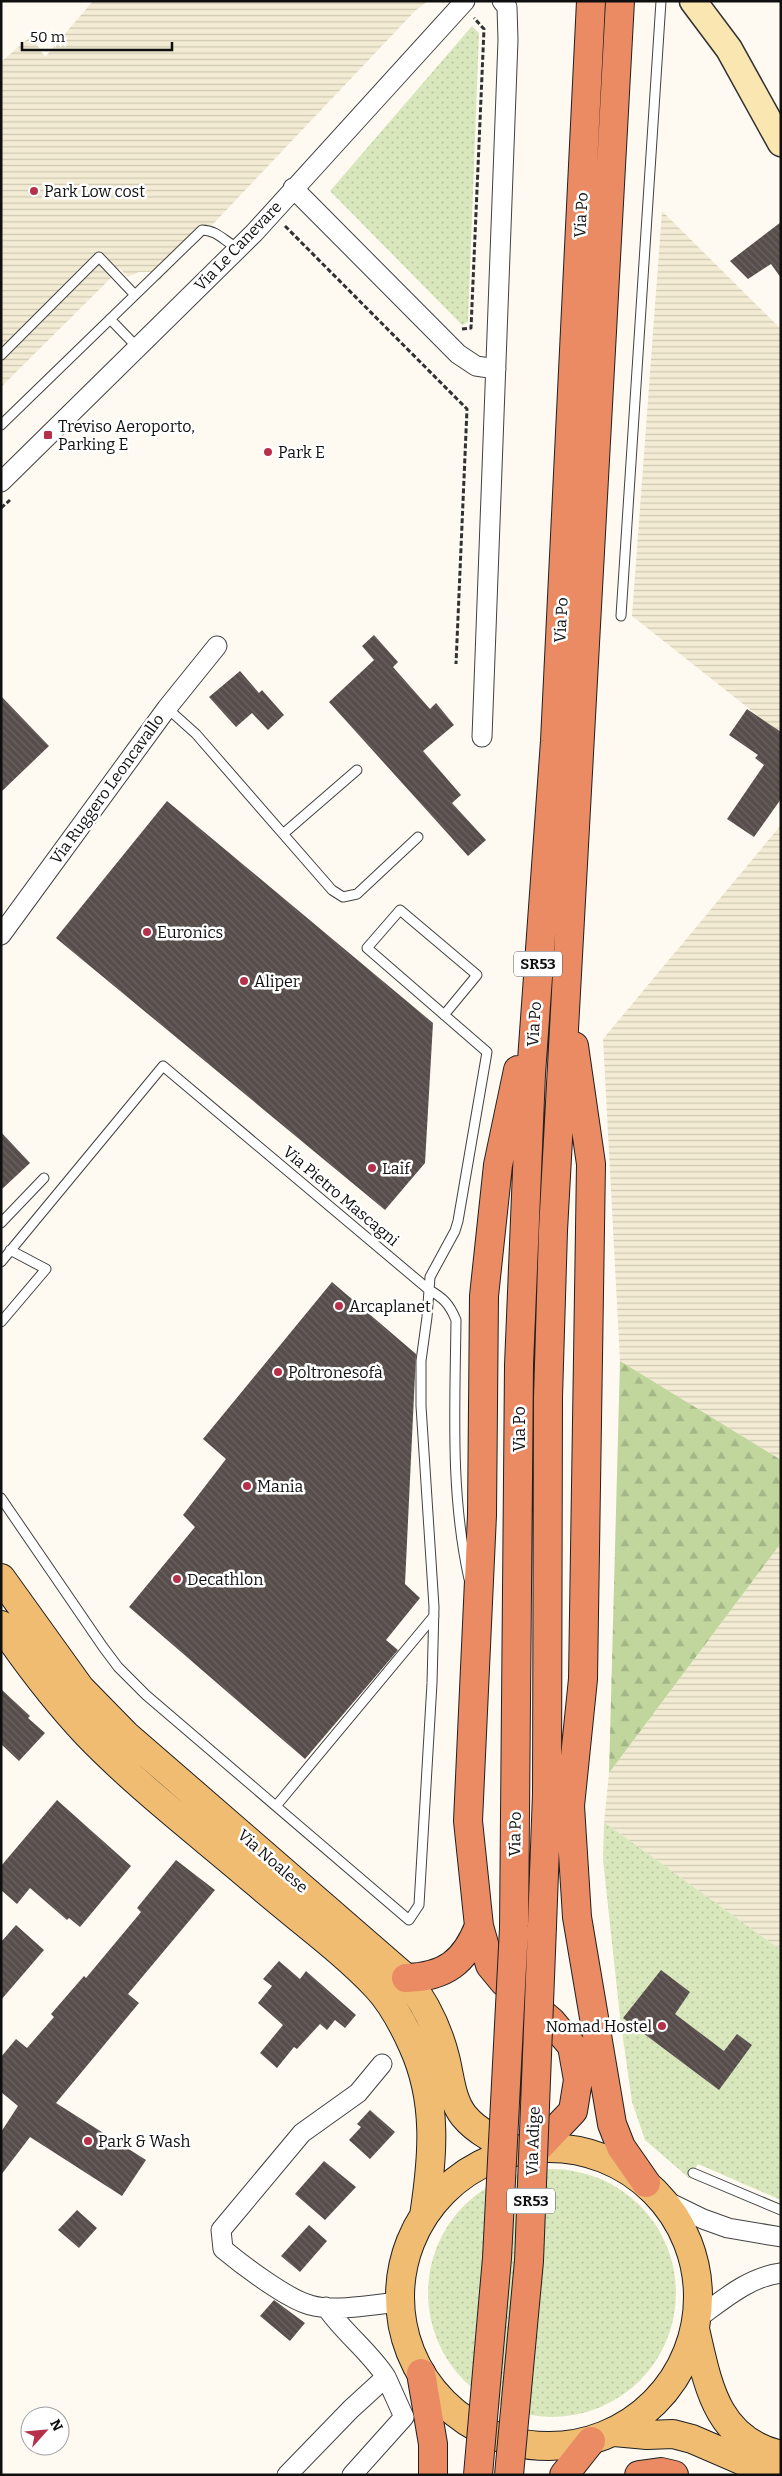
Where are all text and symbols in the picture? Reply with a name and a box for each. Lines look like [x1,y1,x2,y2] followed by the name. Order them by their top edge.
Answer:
[22,20,172,52] scale bar
[30,28,66,46] text: 50 m
[44,182,145,201] place label: Park Low cost
[28,185,40,197] marker: Park Low cost
[570,192,592,238] street label: Via Po
[190,197,286,295] street label: Via Le Canevare
[58,417,195,454] place label: Treviso Aeroporto, Parking E
[42,429,54,441] marker: Treviso Aeroporto, Parking E
[278,443,325,462] place label: Park E
[262,446,274,458] marker: Park E
[550,597,572,643] street label: Via Po
[46,710,168,868] street label: Via Ruggero Leoncavallo
[157,923,223,942] place label: Euronics
[141,926,153,938] marker: Euronics
[514,952,562,976] road number: SR53
[254,972,300,991] place label: Aliper
[238,975,250,987] marker: Aliper
[523,1001,545,1047] street label: Via Po
[279,1142,403,1250] street label: Via Pietro Mascagni
[382,1159,411,1178] place label: Laif
[366,1162,378,1174] marker: Laif
[349,1297,431,1316] place label: Arcaplanet
[333,1300,345,1312] marker: Arcaplanet
[288,1363,383,1382] place label: Poltronesofà
[272,1366,284,1378] marker: Poltronesofà
[510,1406,529,1452] street label: Via Po
[257,1477,303,1496] place label: Mania
[241,1480,253,1492] marker: Mania
[187,1570,263,1589] place label: Decathlon
[171,1573,183,1585] marker: Decathlon
[505,1811,525,1857] street label: Via Po
[234,1825,312,1897] street label: Via Noalese
[545,2017,652,2036] place label: Nomad Hostel
[656,2020,668,2032] marker: Nomad Hostel
[522,2106,544,2176] street label: Via Adige
[98,2132,191,2151] place label: Park & Wash
[82,2135,94,2147] marker: Park & Wash
[507,2188,555,2214] road number: SR53
[20,2406,70,2456] north arrow
[46,2417,66,2434] text: N

